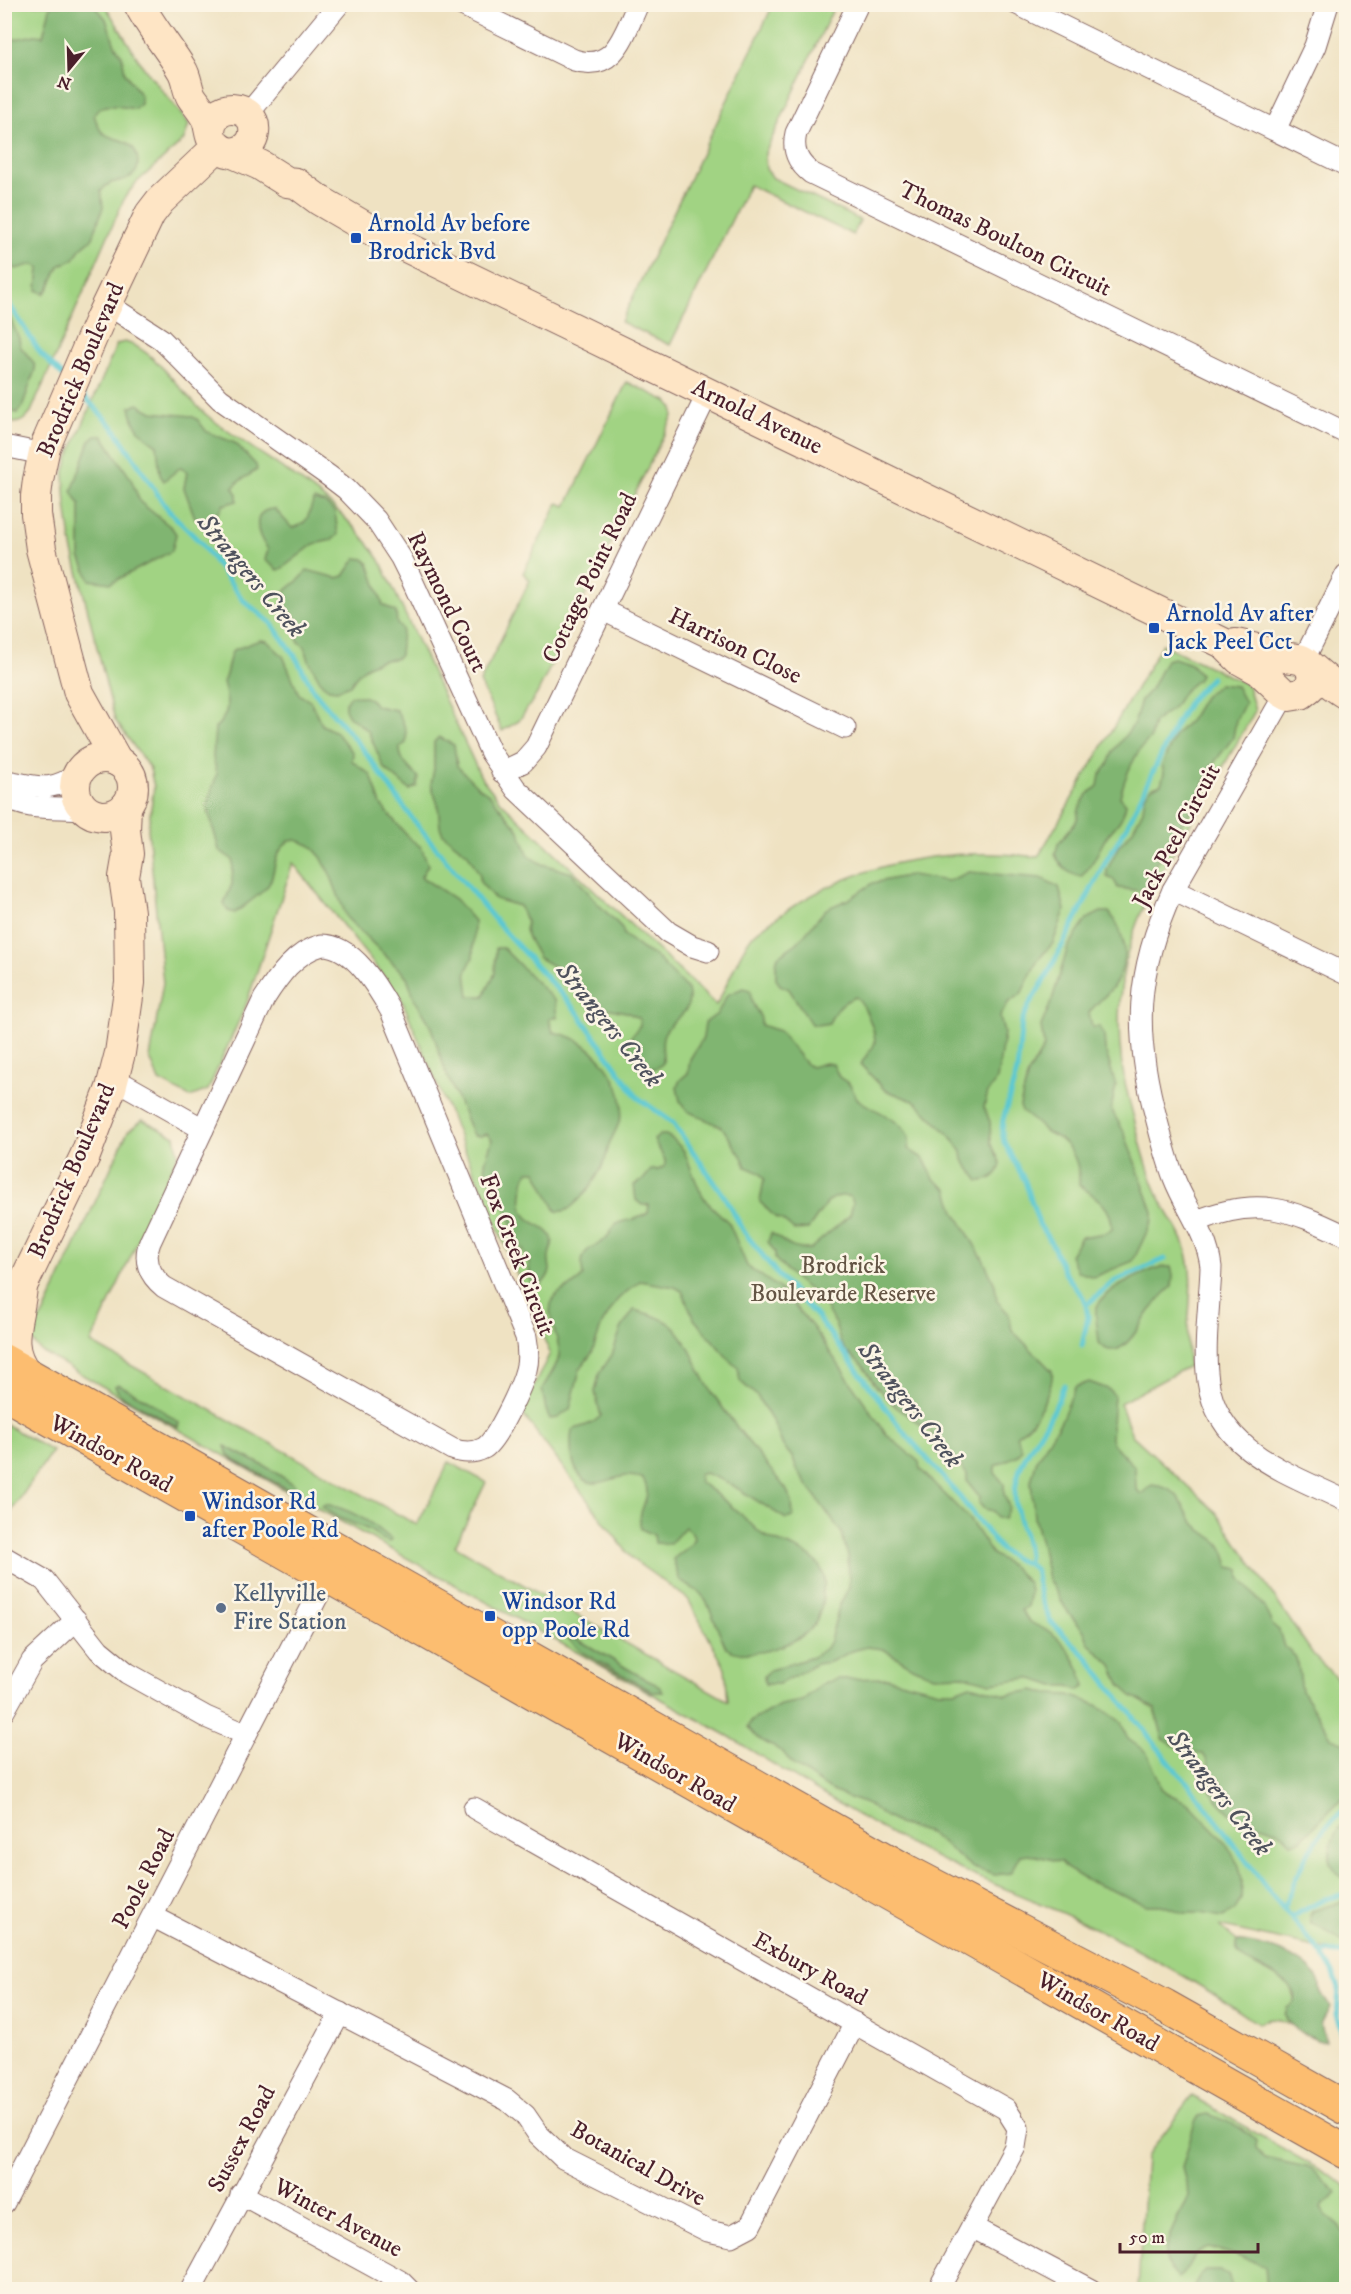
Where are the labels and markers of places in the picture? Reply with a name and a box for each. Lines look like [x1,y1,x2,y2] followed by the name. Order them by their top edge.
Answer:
[368,209,530,267] place label: Arnold Av before Brodrick Bvd
[349,231,363,245] marker: Arnold Av before Brodrick Bvd
[1164,599,1314,657] place label: Arnold Av after Jack Peel Cct
[1147,621,1161,635] marker: Arnold Av after Jack Peel Cct
[201,1487,338,1545] place label: Windsor Rd after Poole Rd
[183,1509,197,1523] marker: Windsor Rd after Poole Rd
[233,1579,347,1637] place label: Kellyville Fire Station
[501,1587,630,1645] place label: Windsor Rd opp Poole Rd
[214,1601,228,1615] marker: Kellyville Fire Station
[483,1609,497,1623] marker: Windsor Rd opp Poole Rd

